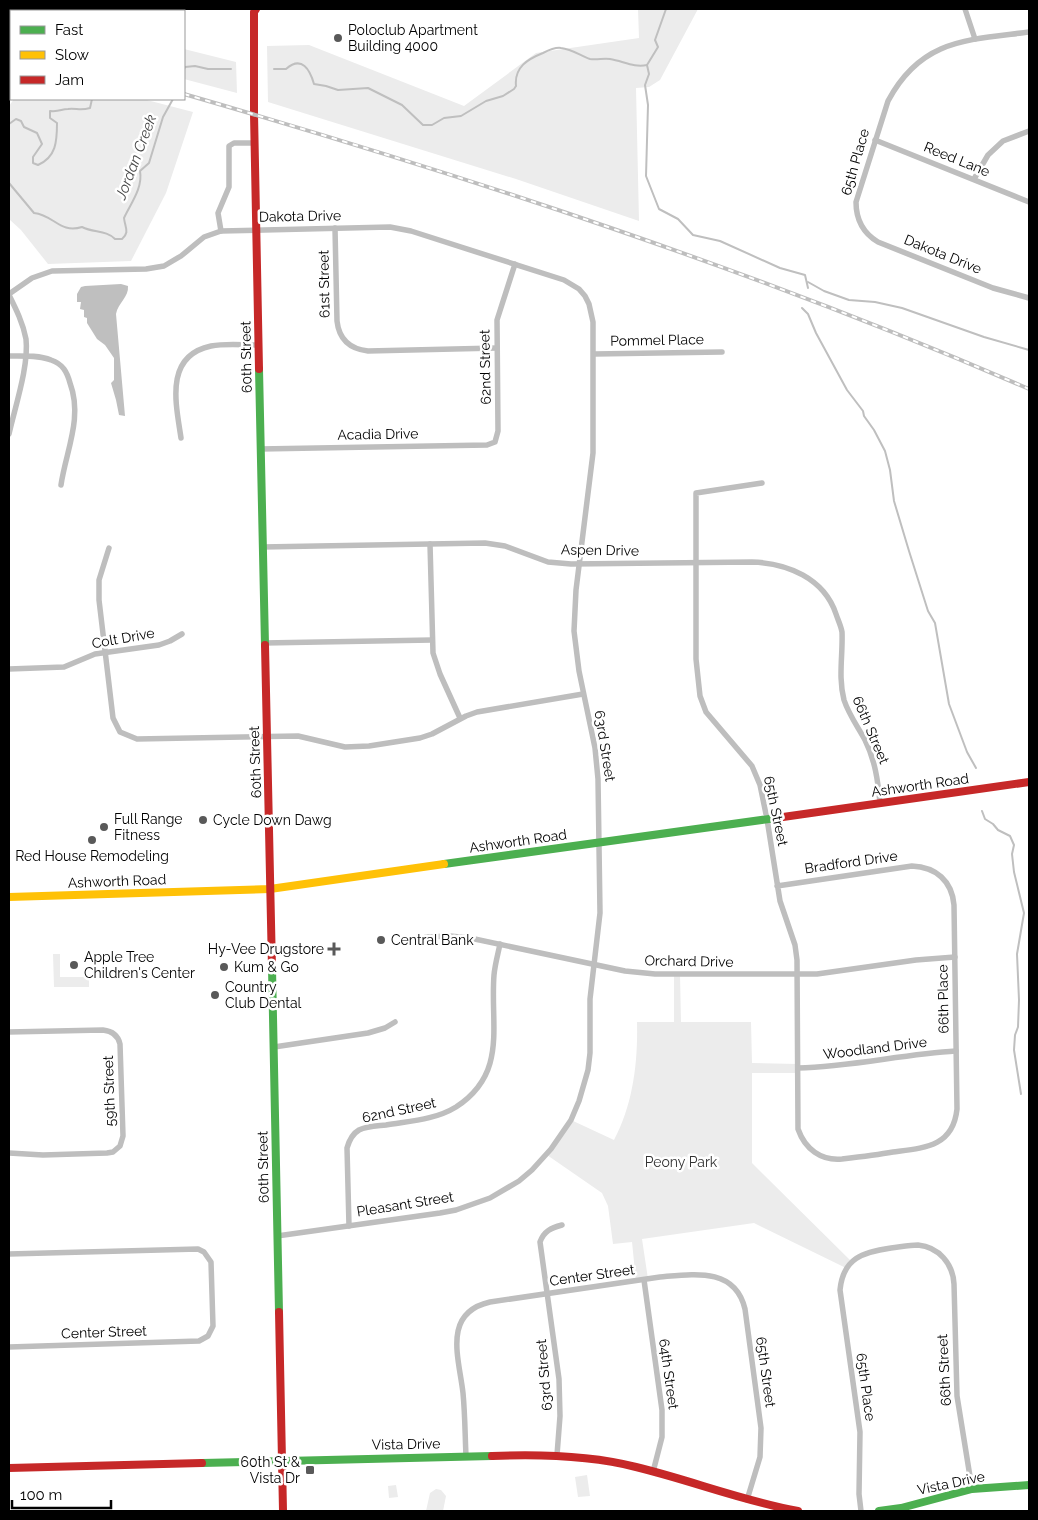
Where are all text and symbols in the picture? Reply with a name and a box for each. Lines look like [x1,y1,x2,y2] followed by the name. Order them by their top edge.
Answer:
[10,10,185,100] legend
[55,21,83,39] text: Fast
[348,22,478,54] place label: Poloclub Apartment Building 4000
[332,32,344,44] marker: Poloclub Apartment Building 4000
[55,46,89,64] text: Slow
[55,71,84,89] text: Jam
[111,112,160,203] water label: Jordan Creek
[838,127,872,197] street label: 65th Place
[922,139,992,179] street label: Reed Lane
[259,207,341,225] street label: Dakota Drive
[902,231,984,277] street label: Dakota Drive
[315,249,333,318] street label: 61st Street
[237,320,255,393] street label: 60th Street
[476,329,494,405] street label: 62nd Street
[610,331,704,349] street label: Pommel Place
[337,425,419,443] street label: Acadia Drive
[561,541,639,559] street label: Aspen Drive
[90,625,156,651] street label: Colt Drive
[850,694,893,767] street label: 66th Street
[591,709,619,783] street label: 63rd Street
[246,725,264,798] street label: 60th Street
[870,770,970,800] street label: Ashworth Road
[761,774,791,848] street label: 65th Street
[114,811,183,843] place label: Full Range Fitness
[213,812,332,828] place label: Cycle Down Dawg
[197,814,209,826] marker: Cycle Down Dawg
[98,821,110,833] marker: Full Range Fitness
[468,826,568,856] street label: Ashworth Road
[86,834,98,846] marker: Red House Remodeling
[15,848,169,864] place label: Red House Remodeling
[804,848,898,876] street label: Bradford Drive
[68,871,166,891] street label: Ashworth Road
[391,932,474,948] place label: Central Bank
[375,934,387,946] marker: Central Bank
[208,941,324,957] place label: Hy-Vee Drugstore
[328,943,340,955] marker: Hy-Vee Drugstore
[84,949,195,981] place label: Apple Tree Children's Center
[644,952,734,970] street label: Orchard Drive
[68,959,80,971] marker: Apple Tree Children's Center
[234,959,299,975] place label: Kum & Go
[218,961,230,973] marker: Kum & Go
[934,964,952,1034] street label: 66th Place
[225,979,302,1011] place label: Country Club Dental
[209,989,221,1001] marker: Country Club Dental
[822,1034,928,1062] street label: Woodland Drive
[100,1055,118,1127] street label: 59th Street
[361,1094,438,1126] street label: 62nd Street
[254,1130,272,1203] street label: 60th Street
[645,1154,718,1170] park label: Peony Park
[355,1188,455,1220] street label: Pleasant Street
[548,1261,636,1289] street label: Center Street
[61,1322,147,1341] street label: Center Street
[934,1333,954,1406] street label: 66th Street
[753,1336,779,1409] street label: 65th Street
[533,1338,555,1411] street label: 63rd Street
[656,1338,682,1411] street label: 64th Street
[853,1352,879,1422] street label: 65th Place
[372,1435,440,1453] street label: Vista Drive
[241,1454,301,1486] place label: 60th St & Vista Dr
[304,1464,316,1476] marker: 60th St & Vista Dr
[916,1468,986,1498] street label: Vista Drive
[12,1478,111,1510] scale bar
[20,1486,62,1504] text: 100 m

